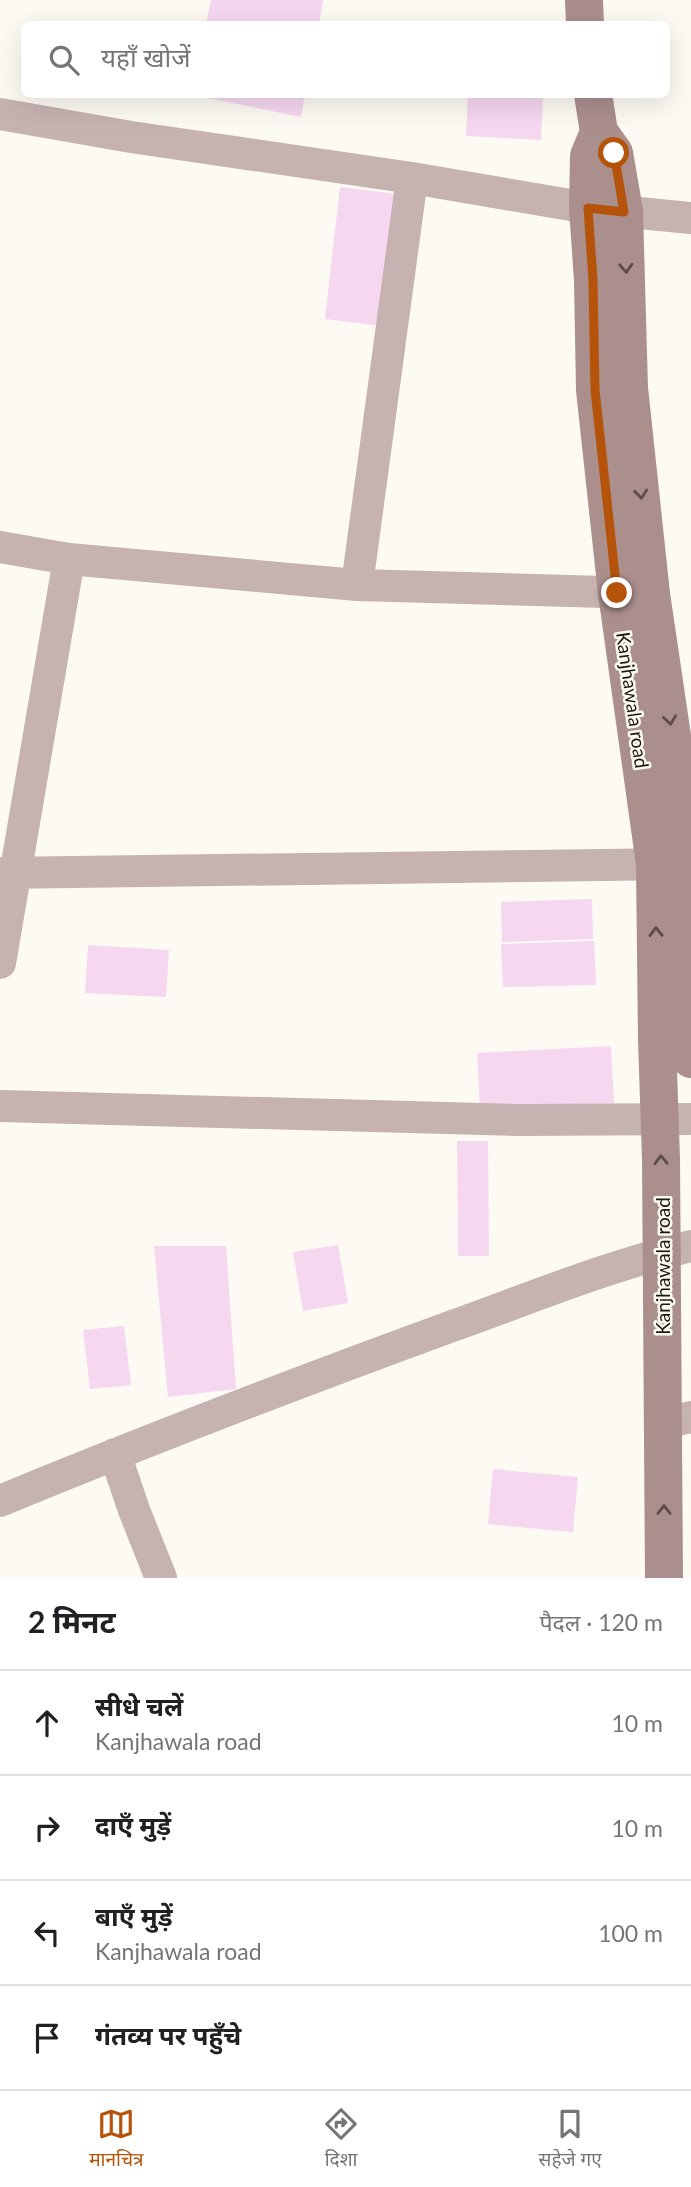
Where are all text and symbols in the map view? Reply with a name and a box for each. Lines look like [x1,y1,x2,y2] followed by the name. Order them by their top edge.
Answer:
[21,21,670,98] search box
[45,41,83,79] icon: search
[101,41,191,73] text: यहाँ खोजें
[598,137,629,168] route start
[619,262,634,273] one-way arrow
[633,489,648,500] one-way arrow
[601,577,632,608] route end
[612,630,654,770] street label: Kanjhawala road
[662,714,677,726] one-way arrow
[648,927,664,937] one-way arrow
[653,1154,669,1165] one-way arrow
[651,1197,674,1335] street label: Kanjhawala road
[656,1504,672,1515] one-way arrow
[28,1603,116,1639] text: 2 मिनट
[540,1608,663,1636] text: पैदल · 120 m
[95,1690,183,1722] text: सीधे चलें
[28,1704,66,1742] icon: ahead
[612,1709,663,1737] text: 10 m
[95,1727,262,1755] text: Kanjhawala road
[28,1809,66,1847] icon: right
[95,1809,171,1841] text: दाएँ मुड़ें
[612,1814,663,1842] text: 10 m
[95,1900,173,1932] text: बाएँ मुड़ें
[28,1914,66,1952] icon: left
[598,1919,663,1947] text: 100 m
[95,1937,262,1965] text: Kanjhawala road
[28,2019,66,2057] icon: arrive
[95,2019,241,2051] text: गंतव्य पर पहुँचे
[89,2105,144,2174] tab: मानचित्र
[322,2105,360,2174] tab: दिशा
[539,2105,602,2174] tab: सहेजे गए

